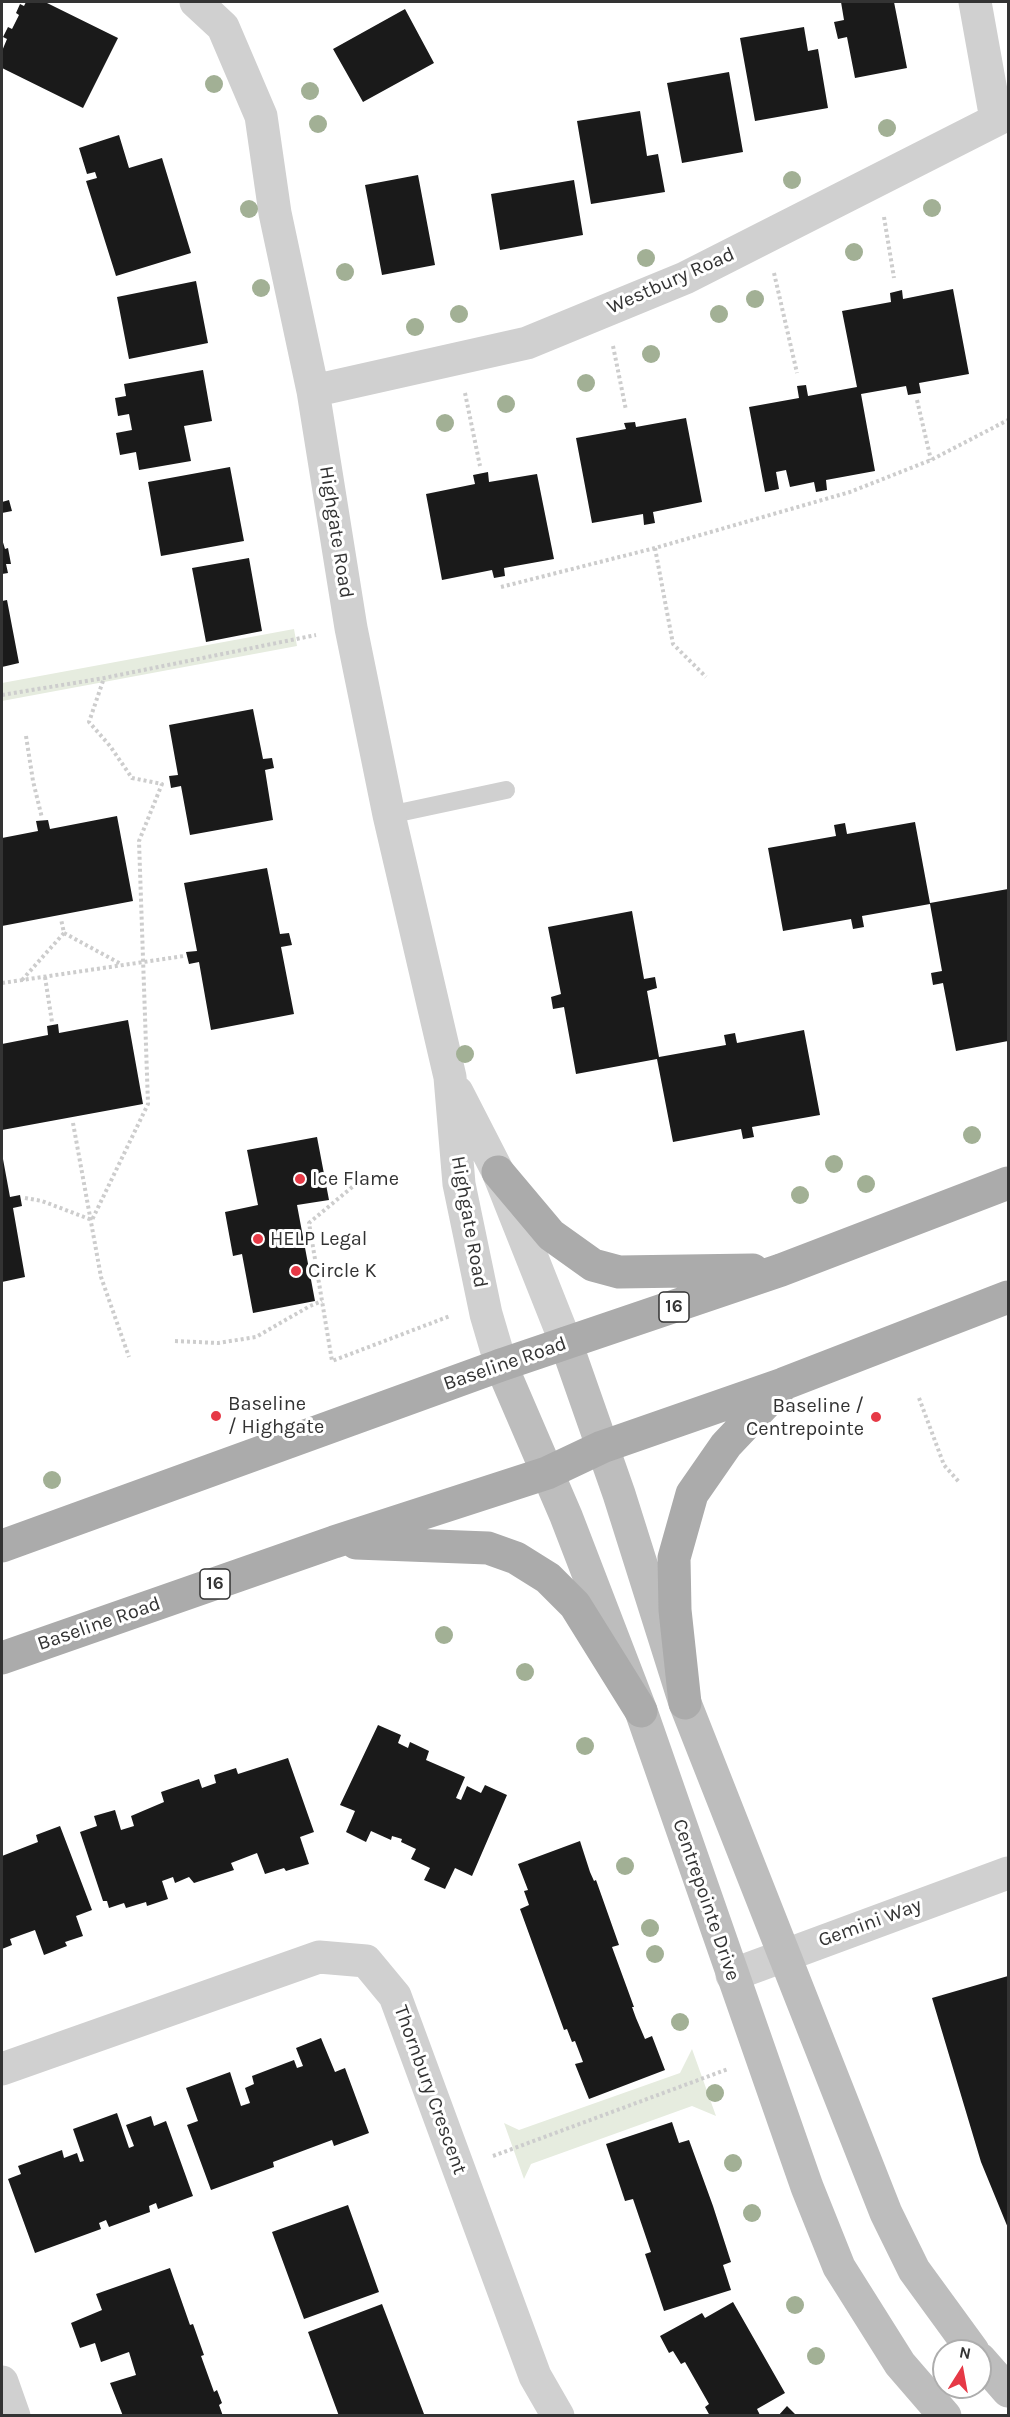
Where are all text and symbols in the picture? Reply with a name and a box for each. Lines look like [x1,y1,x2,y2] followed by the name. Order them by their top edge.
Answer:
[604,242,738,320] street label: Westbury Road
[314,464,358,600] street label: Highgate Road
[446,1154,492,1290] street label: Highgate Road
[312,1167,399,1191] place label: Ice Flame
[293,1172,307,1186] marker: Ice Flame
[270,1227,367,1251] place label: HELP Legal
[251,1232,265,1246] marker: HELP Legal
[308,1259,377,1283] place label: Circle K
[289,1264,303,1278] marker: Circle K
[659,1292,689,1322] road number: 16
[440,1332,570,1396] street label: Baseline Road
[228,1392,324,1439] place label: Baseline / Highgate
[746,1394,864,1441] place label: Baseline / Centrepointe
[209,1409,223,1423] marker: Baseline / Highgate
[869,1410,883,1424] marker: Baseline / Centrepointe
[200,1569,230,1599] road number: 16
[34,1592,164,1656] street label: Baseline Road
[667,1816,745,1984] street label: Centrepointe Drive
[815,1893,925,1953] street label: Gemini Way
[388,2002,472,2178] street label: Thornbury Crescent
[932,2339,992,2399] north arrow
[958,2342,973,2363] text: N

